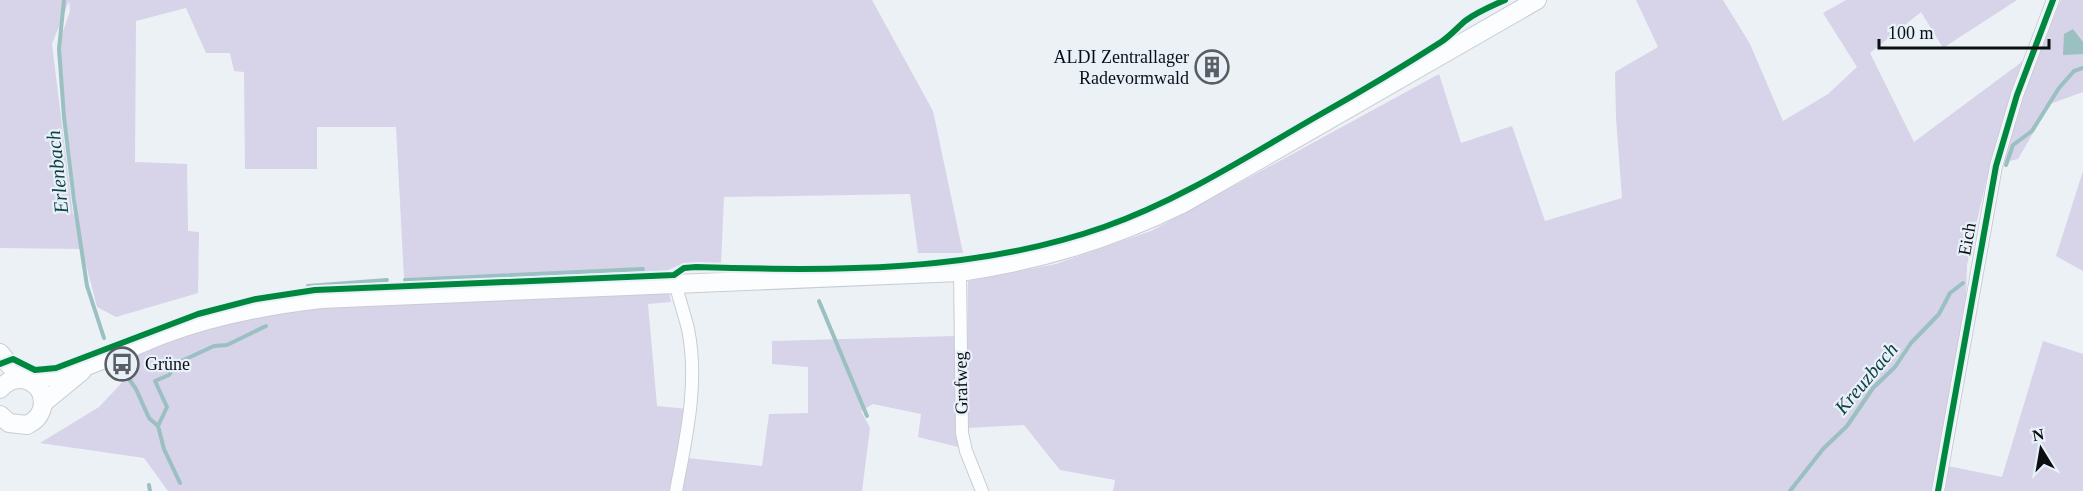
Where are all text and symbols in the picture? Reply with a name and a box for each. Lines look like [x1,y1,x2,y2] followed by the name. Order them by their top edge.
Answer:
[1879,12,2048,50] scale bar
[1888,23,1934,43] text: 100 m
[1054,47,1189,88] place label: ALDI Zentrallager Radevormwald
[1194,49,1230,85] building icon: ALDI Zentrallager Radevormwald
[42,129,72,216] water label: Erlenbach
[1954,221,1980,257] street label: Eich
[1829,338,1902,419] water label: Kreuzbach
[104,346,140,382] bus stop icon: Grüne
[950,351,972,415] street label: Grafweg
[145,354,190,374] place label: Grüne
[2011,419,2071,479] north arrow
[2031,425,2046,444] text: N

